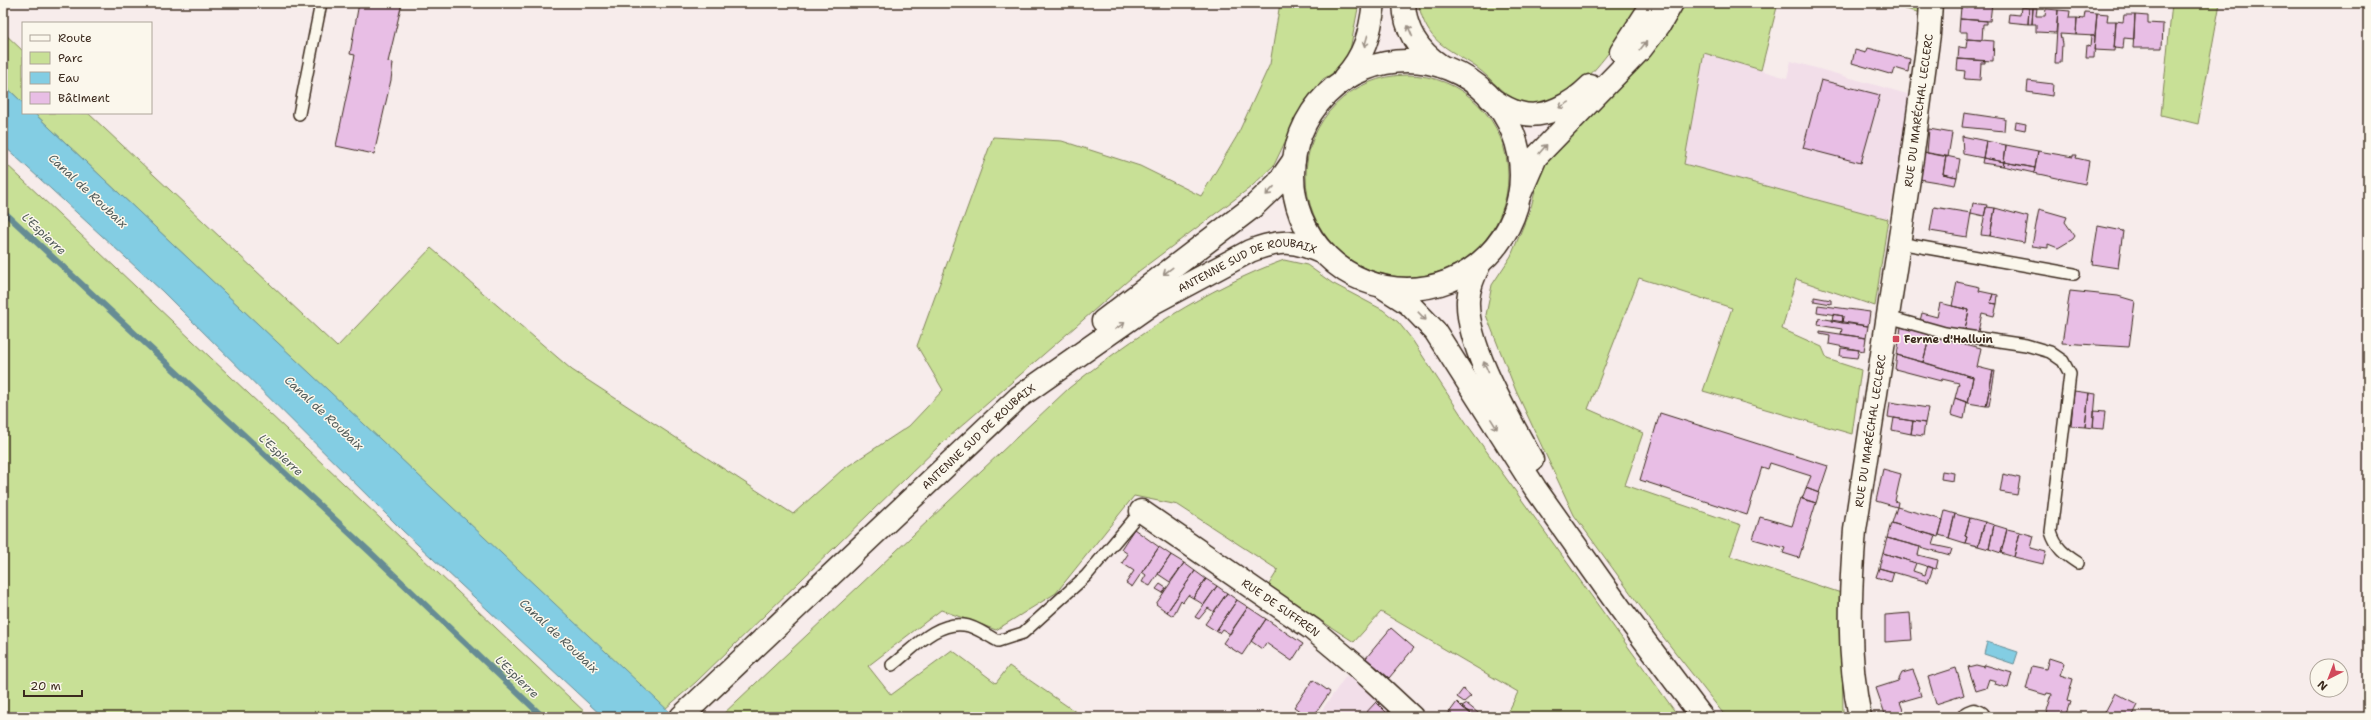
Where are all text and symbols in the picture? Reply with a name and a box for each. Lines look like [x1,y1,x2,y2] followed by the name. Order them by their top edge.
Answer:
[22,22,152,114] legend
[1406,26,1414,38] one-way arrow
[58,30,92,46] text: Route
[1900,33,1936,188] street label: RUE DU MARÉCHAL LECLERC
[1362,34,1369,47] one-way arrow
[1639,41,1648,51] one-way arrow
[58,50,83,66] text: Parc
[58,70,80,86] text: Eau
[58,90,110,106] text: Bâtiment
[1558,101,1570,109] one-way arrow
[1538,143,1547,154] one-way arrow
[45,150,131,232] water label: Canal de Roubaix
[1265,186,1275,196] one-way arrow
[18,209,70,259] water label: L'Espierre
[1175,235,1319,296] street label: ANTENNE SUD DE ROUBAIX
[1163,267,1174,275] one-way arrow
[1417,311,1427,321] one-way arrow
[1114,322,1125,330] one-way arrow
[1904,332,1994,347] place label: Ferme d'Halluin
[1891,334,1901,344] marker: Ferme d'Halluin
[1851,353,1889,508] street label: RUE DU MARÉCHAL LECLERC
[1482,362,1489,374] one-way arrow
[281,372,367,454] water label: Canal de Roubaix
[918,380,1038,493] street label: ANTENNE SUD DE ROUBAIX
[1490,418,1498,429] one-way arrow
[255,430,307,480] water label: L'Espierre
[1239,575,1323,640] street label: RUE DE SUFFREN
[516,595,602,677] water label: Canal de Roubaix
[492,652,543,702] water label: L'Espierre
[2309,658,2349,698] north arrow
[24,672,82,698] scale bar
[2314,676,2331,694] text: N
[30,678,61,694] text: 20 m

